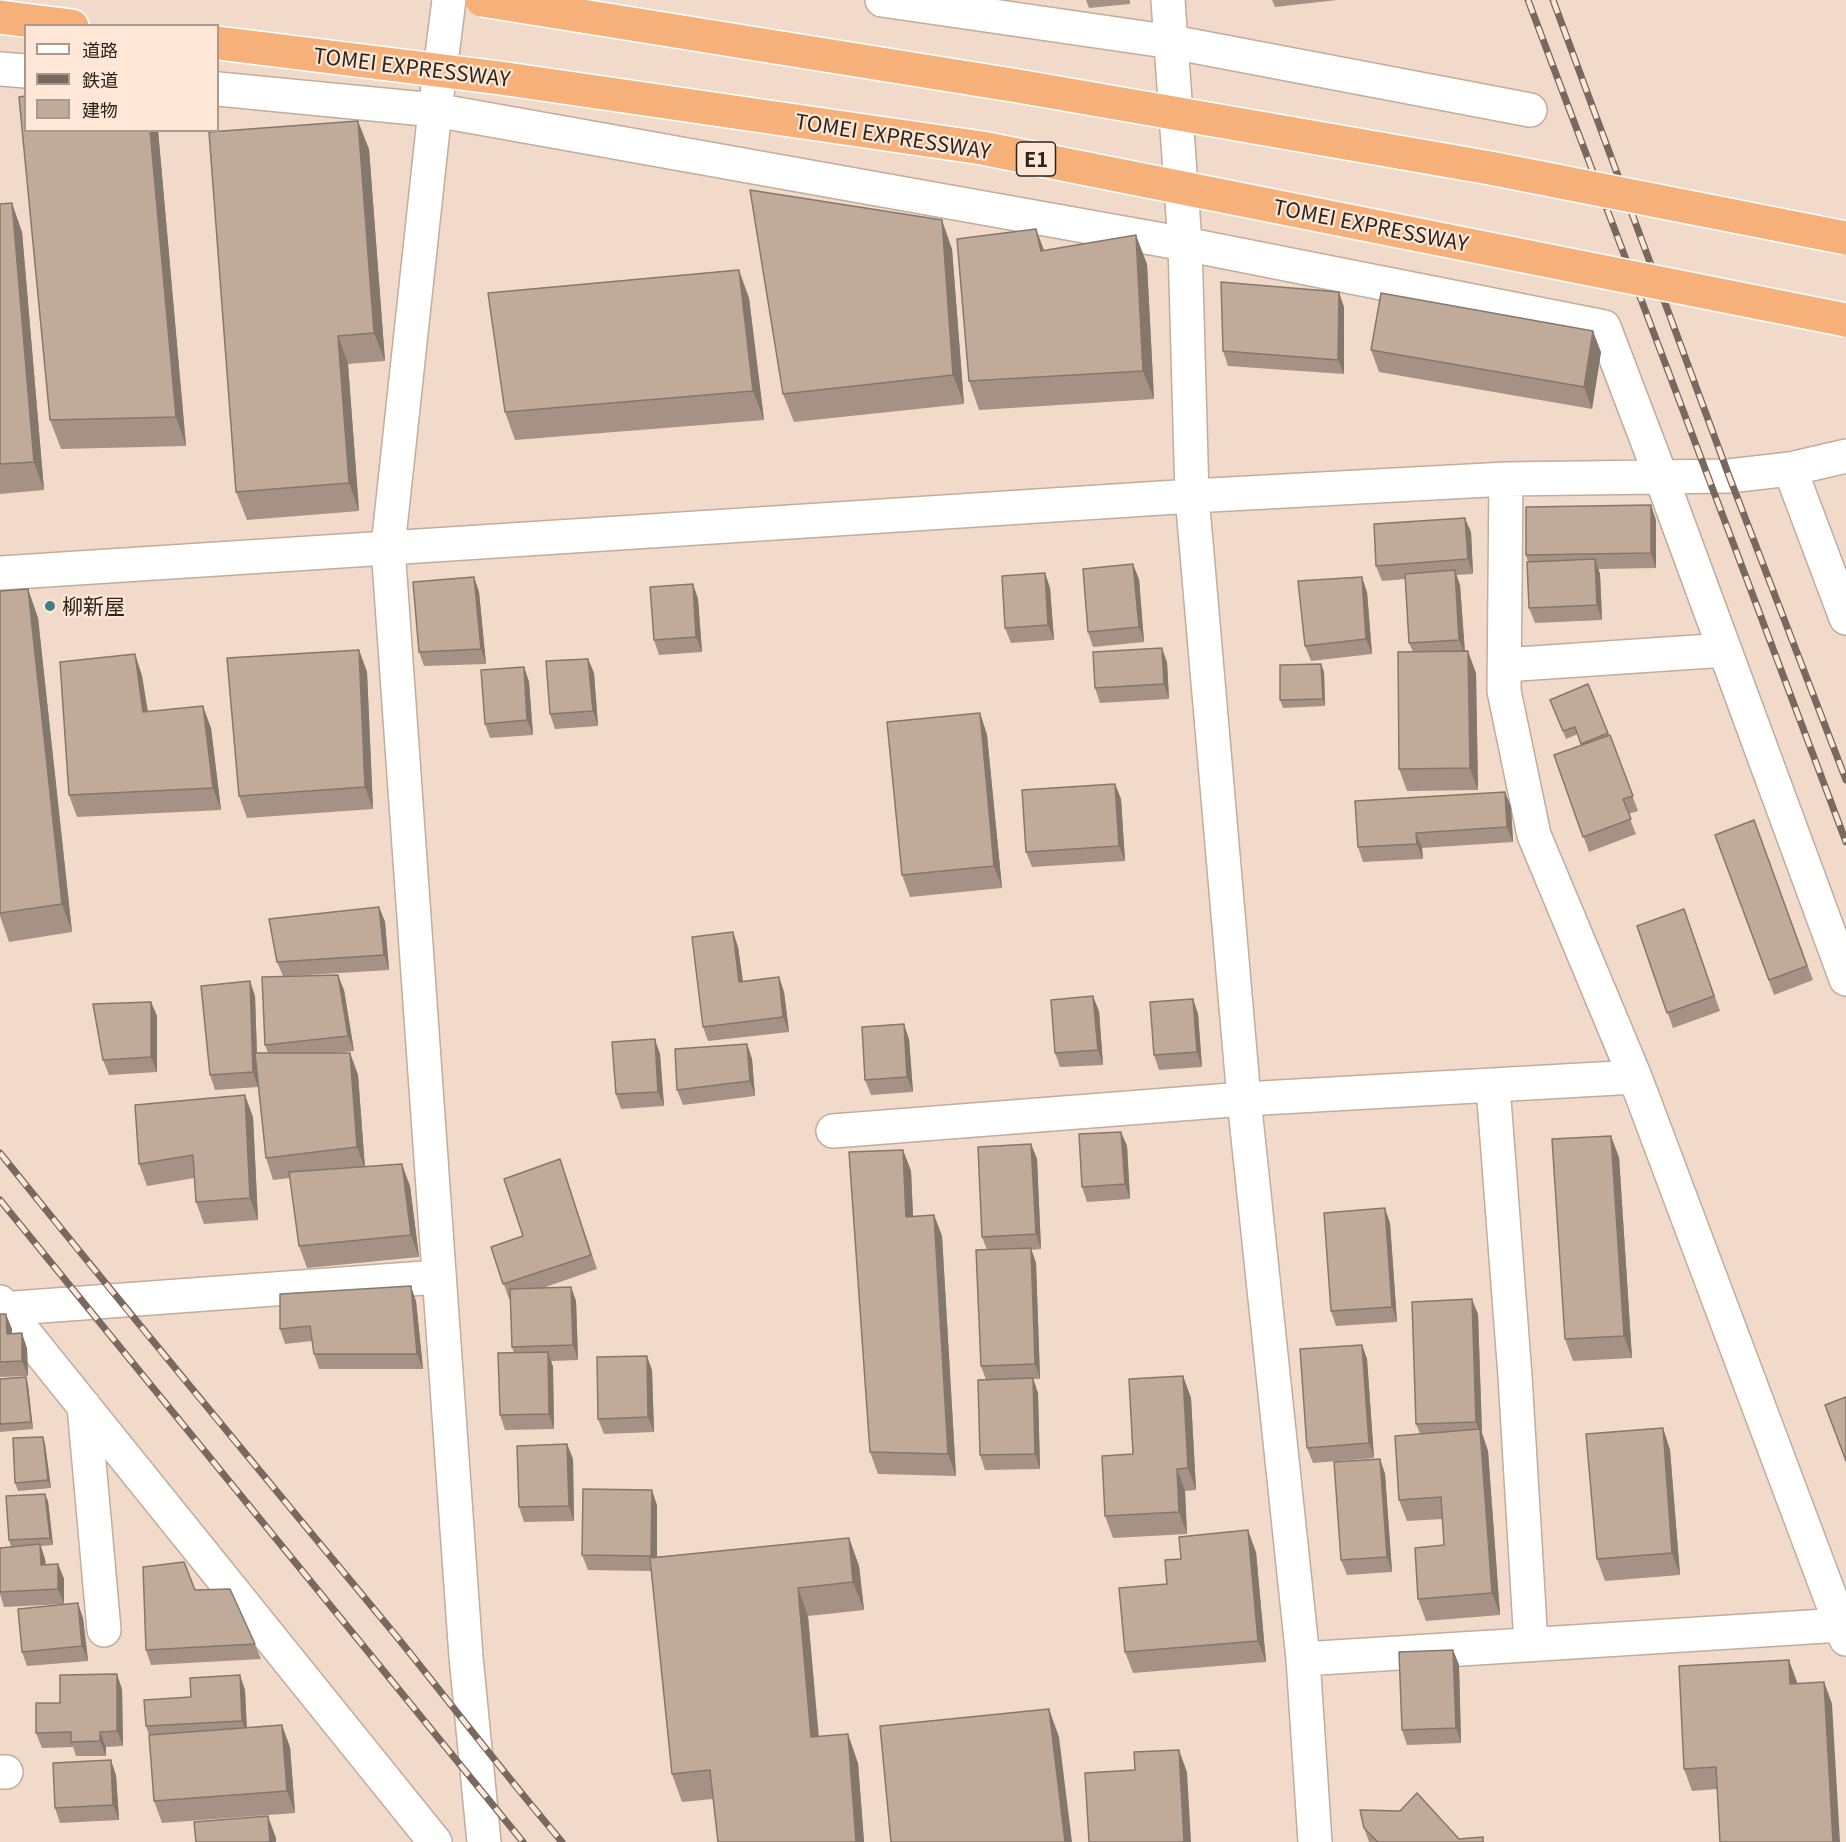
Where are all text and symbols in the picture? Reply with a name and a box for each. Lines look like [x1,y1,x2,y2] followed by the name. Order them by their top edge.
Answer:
[24,24,219,132] legend
[82,36,118,62] text: 道路
[312,42,512,92] street label: TOMEI EXPRESSWAY
[82,66,118,92] text: 鉄道
[82,96,118,122] text: 建物
[793,108,993,164] street label: TOMEI EXPRESSWAY
[1016,142,1056,176] road number: E1
[1271,194,1471,256] street label: TOMEI EXPRESSWAY
[62,593,125,619] place label: 柳新屋
[43,599,57,613] marker: 柳新屋

